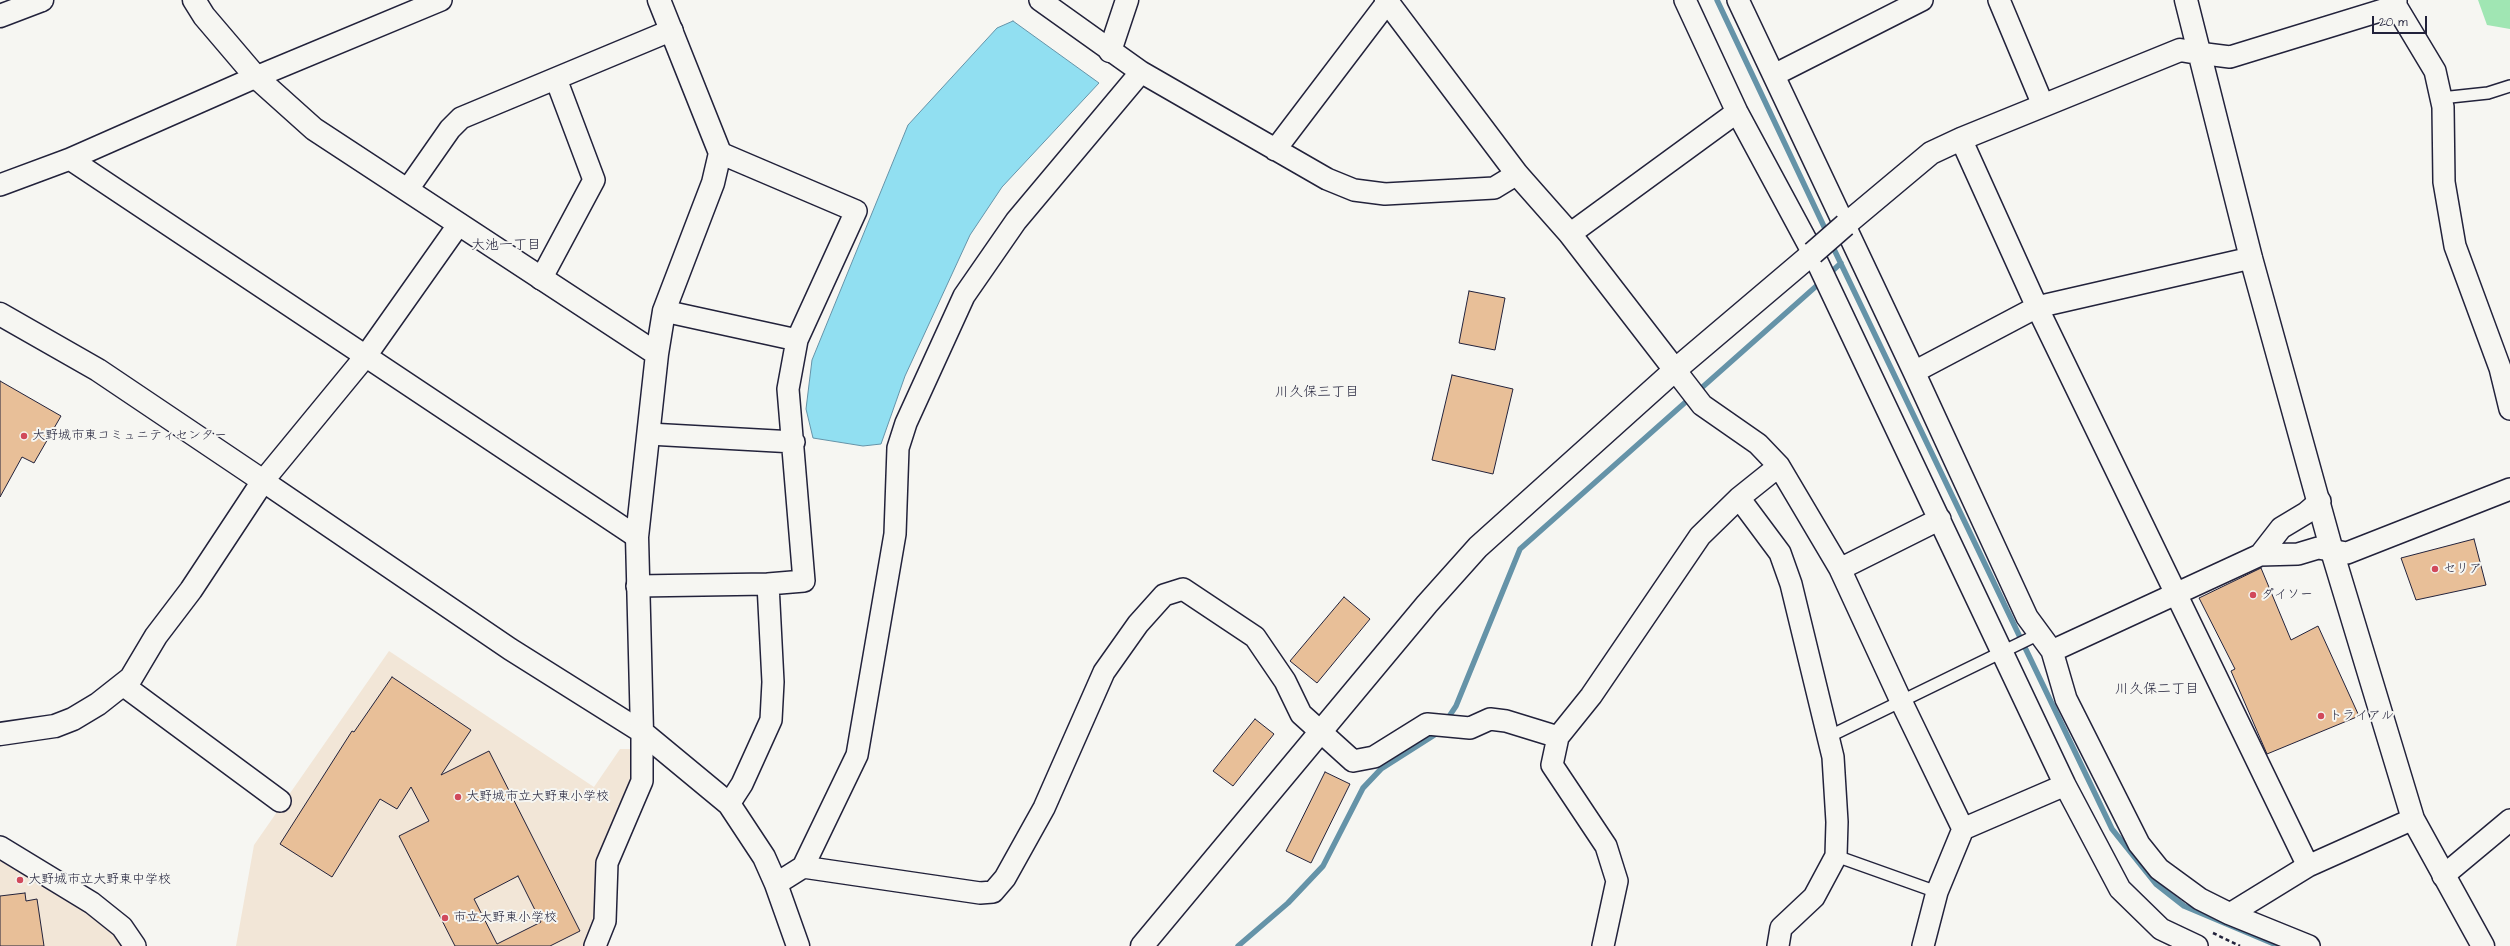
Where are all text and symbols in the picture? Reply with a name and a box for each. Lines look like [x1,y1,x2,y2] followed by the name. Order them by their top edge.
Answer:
[2374,8,2429,34] scale bar
[2379,14,2408,31] text: 20 m
[471,238,541,254] district label: 大池一丁目
[1275,385,1359,401] district label: 川久保三丁目
[32,428,227,444] place label: 大野城市東コミュニティセンター
[19,431,29,441] marker: 大野城市東コミュニティセンター
[2443,561,2482,577] place label: セリア
[2430,564,2440,574] marker: セリア
[2261,587,2313,603] place label: ダイソー
[2248,590,2258,600] marker: ダイソー
[2115,682,2199,698] district label: 川久保二丁目
[2329,708,2394,724] place label: トライアル
[2316,711,2326,721] marker: トライアル
[466,789,609,805] place label: 大野城市立大野東小学校
[453,792,463,802] marker: 大野城市立大野東小学校
[28,872,171,888] place label: 大野城市立大野東中学校
[15,875,25,885] marker: 大野城市立大野東中学校
[453,910,557,926] place label: 市立大野東小学校
[440,913,450,923] marker: 市立大野東小学校

